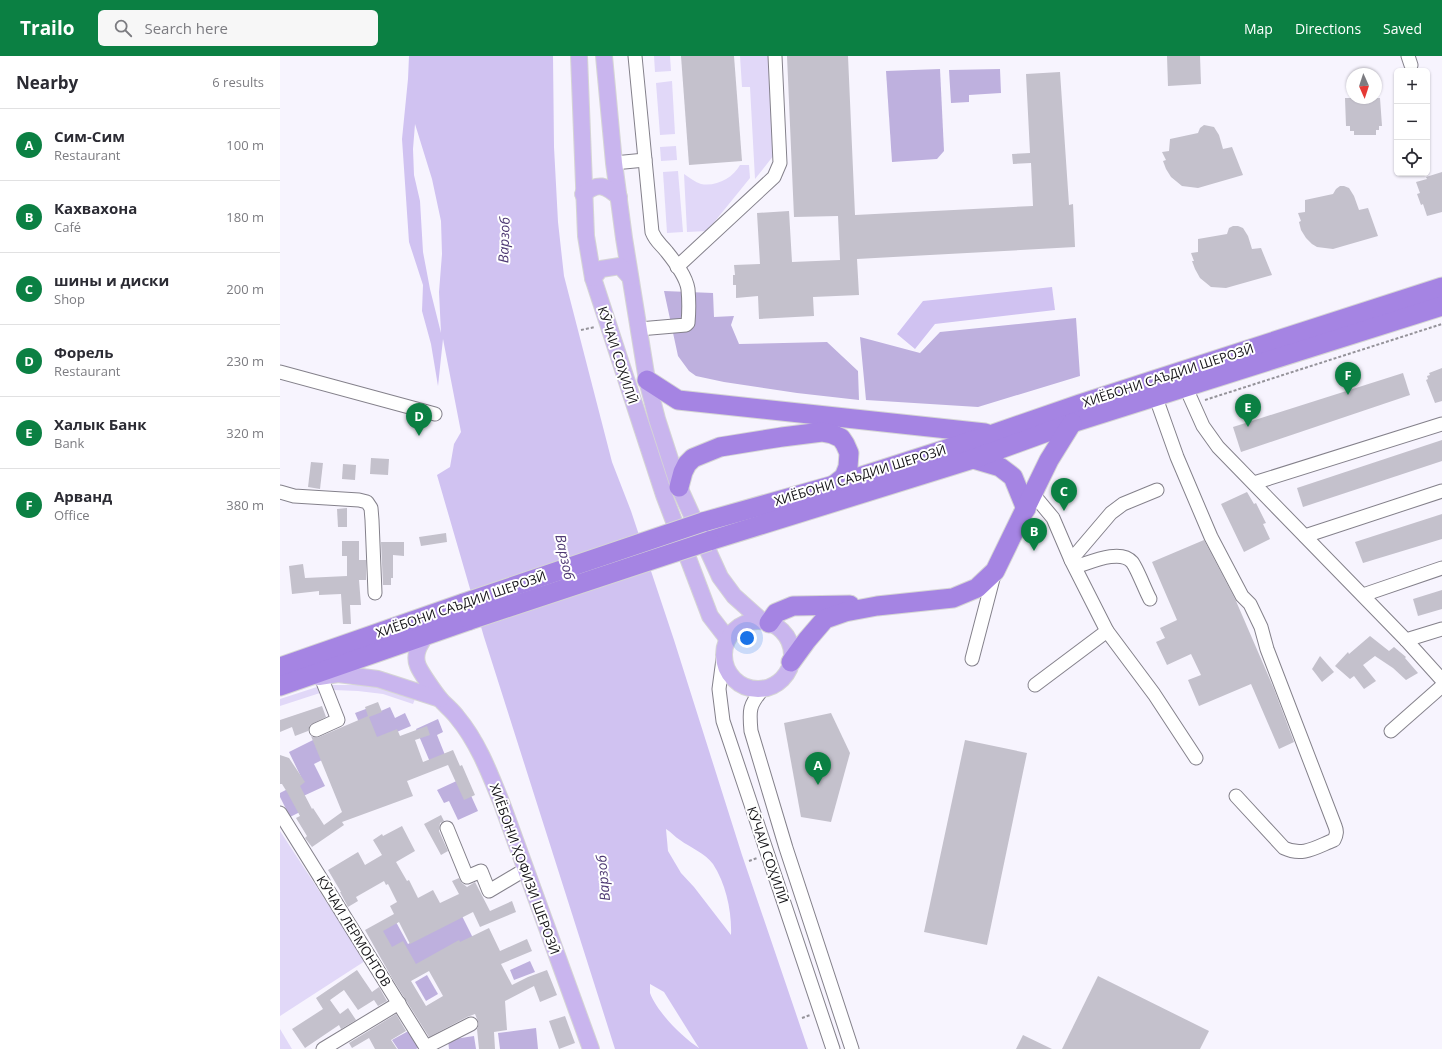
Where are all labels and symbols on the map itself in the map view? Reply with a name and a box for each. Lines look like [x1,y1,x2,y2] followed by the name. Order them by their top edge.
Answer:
[1346,68,1382,104] north arrow
[493,215,514,263] water label: Варзоб
[594,304,642,406] street label: КӮЧАИ СОҲИЛӢ
[1080,339,1256,411] street label: ХИЁБОНИ САЪДИИ ШЕРОЗӢ
[1335,362,1361,395] pin: F
[1235,394,1261,427] pin: E
[406,403,432,436] pin: D
[772,440,948,510] street label: ХИЁБОНИ САЪДИИ ШЕРОЗӢ
[1051,478,1077,511] pin: C
[1021,518,1047,551] pin: B
[551,532,580,583] water label: Варзоб
[373,566,549,642] street label: ХИЁБОНИ САЪДИИ ШЕРОЗӢ
[737,628,757,648] your location
[805,752,831,785] pin: A
[486,781,564,957] street label: ХИЁБОНИ ҲОФИЗИ ШЕРОЗӢ
[743,804,793,906] street label: КӮЧАИ СОҲИЛӢ
[591,853,614,902] water label: Варзоб
[313,872,395,990] street label: КӮЧАИ ЛЕРМОНТОВ

